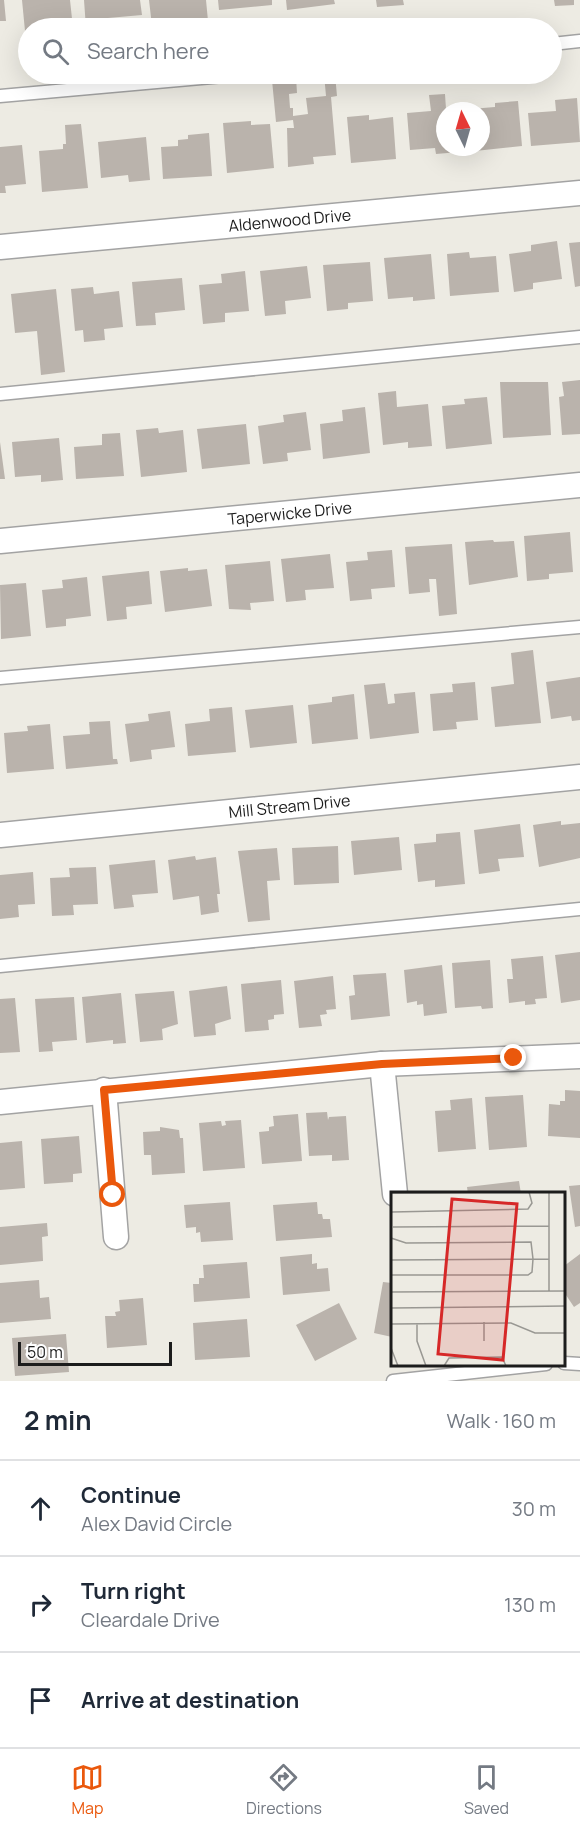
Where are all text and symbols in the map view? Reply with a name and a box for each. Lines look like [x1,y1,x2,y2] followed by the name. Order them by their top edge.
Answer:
[18,18,562,84] search box
[39,35,72,68] icon: search
[87,36,209,66] text: Search here
[436,102,490,156] north arrow
[227,203,352,237] street label: Aldenwood Drive
[227,496,353,530] street label: Taperwicke Drive
[228,789,351,823] street label: Mill Stream Drive
[500,1044,526,1070] route end
[99,1181,125,1207] route start
[391,1192,565,1366] inset map
[18,1339,172,1366] scale bar
[27,1341,63,1363] text: 50 m
[24,1402,92,1438] text: 2 min
[447,1407,556,1434] text: Walk · 160 m
[81,1480,181,1510] text: Continue
[24,1492,57,1525] icon: ahead
[512,1495,556,1522] text: 30 m
[81,1510,232,1537] text: Alex David Circle
[81,1576,186,1606] text: Turn right
[24,1588,57,1621] icon: right
[504,1591,556,1618] text: 130 m
[81,1606,220,1633] text: Cleardale Drive
[24,1684,57,1717] icon: arrive
[81,1685,299,1715] text: Arrive at destination
[71,1761,104,1819] tab: Map
[246,1761,322,1819] tab: Directions
[464,1761,509,1819] tab: Saved

